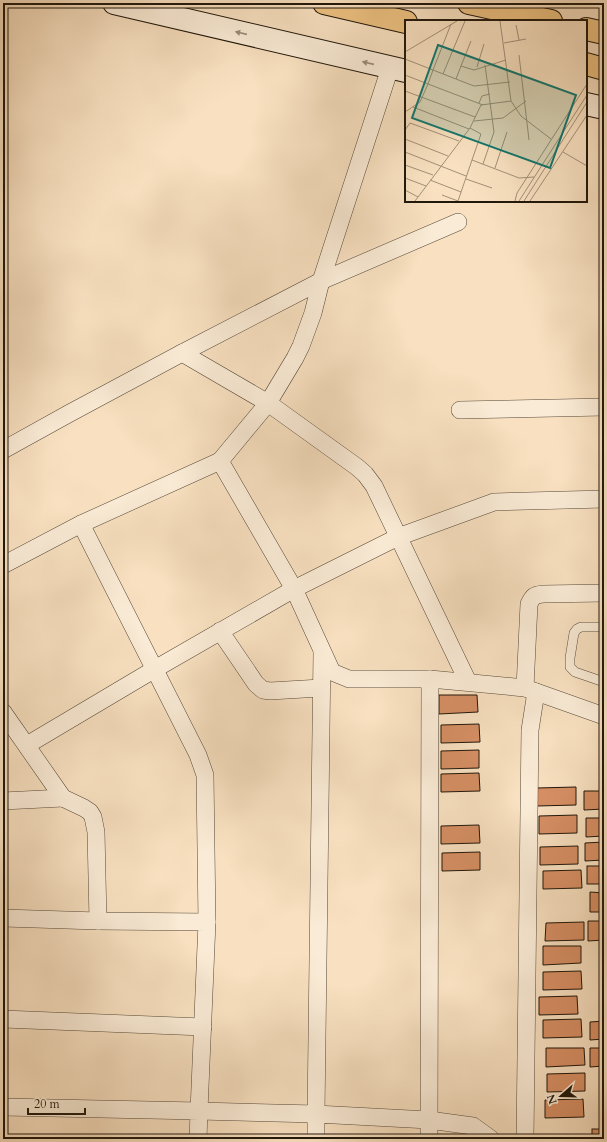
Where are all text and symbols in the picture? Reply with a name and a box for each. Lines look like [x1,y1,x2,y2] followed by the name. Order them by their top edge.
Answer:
[405,20,587,202] inset map
[235,30,247,36] one-way arrow
[362,59,374,65] one-way arrow
[541,1076,581,1116] north arrow
[28,1090,85,1116] scale bar
[543,1092,561,1106] text: N
[34,1096,61,1112] text: 20 m

